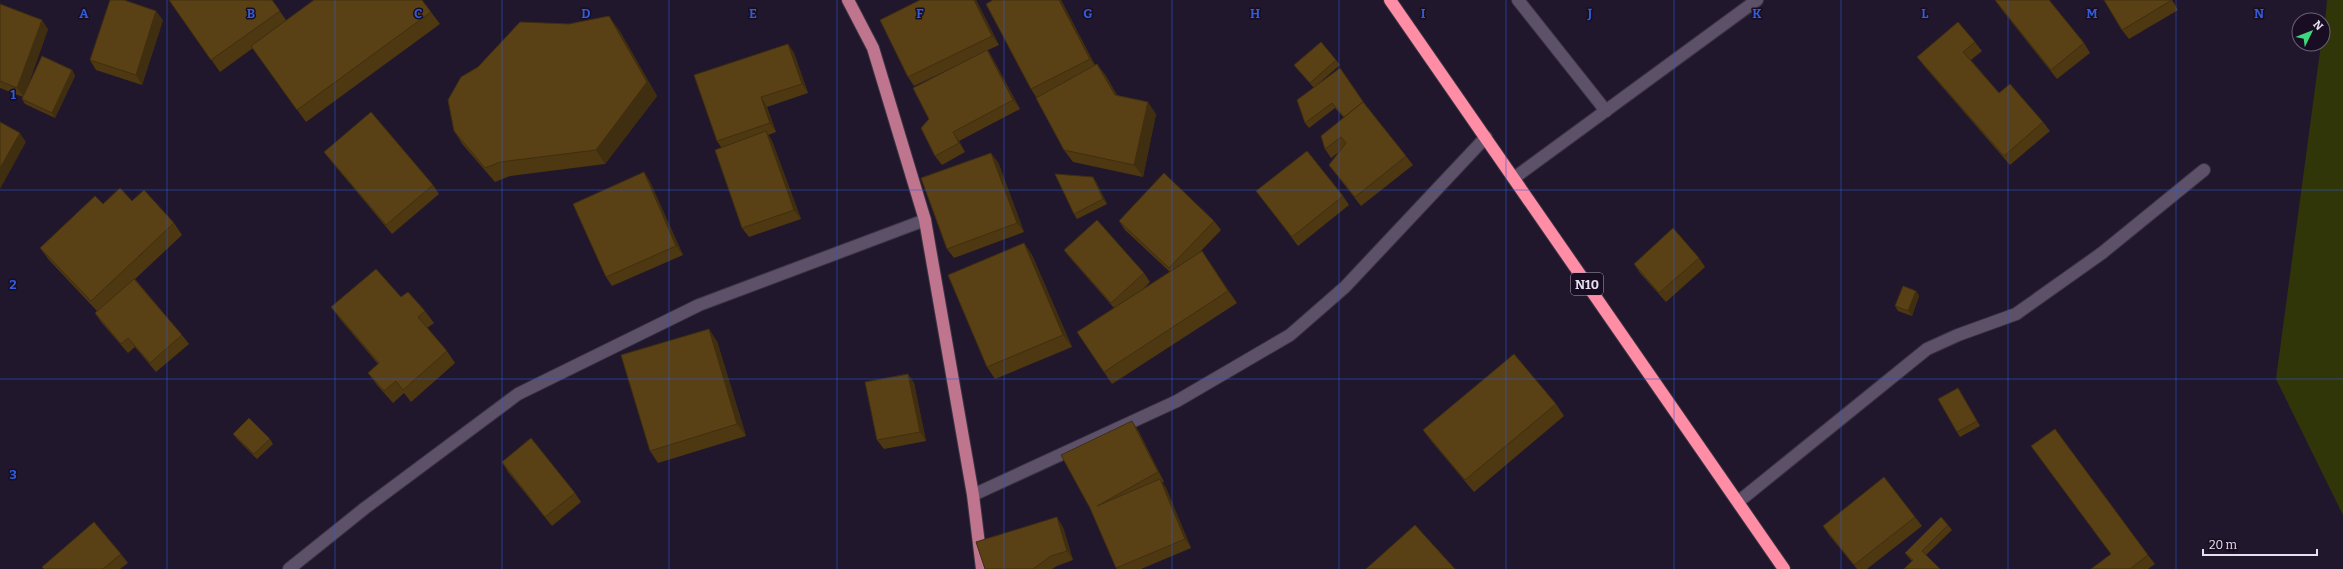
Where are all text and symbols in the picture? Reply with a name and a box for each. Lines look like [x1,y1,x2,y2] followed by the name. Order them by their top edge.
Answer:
[79,6,89,21] text: A
[247,6,255,21] text: B
[414,6,422,21] text: C
[581,6,591,21] text: D
[749,6,757,21] text: E
[916,6,924,21] text: F
[1083,6,1093,21] text: G
[1250,6,1260,21] text: H
[1421,6,1426,21] text: I
[1587,6,1593,21] text: J
[1752,6,1762,21] text: K
[1921,6,1929,21] text: L
[2086,6,2098,21] text: M
[2254,6,2264,21] text: N
[2291,12,2331,52] north arrow
[2310,18,2326,33] text: N
[10,87,16,102] text: 1
[1571,273,1603,295] road number: N10
[9,277,17,292] text: 2
[9,467,17,482] text: 3
[2203,531,2317,557] scale bar
[2209,538,2238,552] text: 20 m

